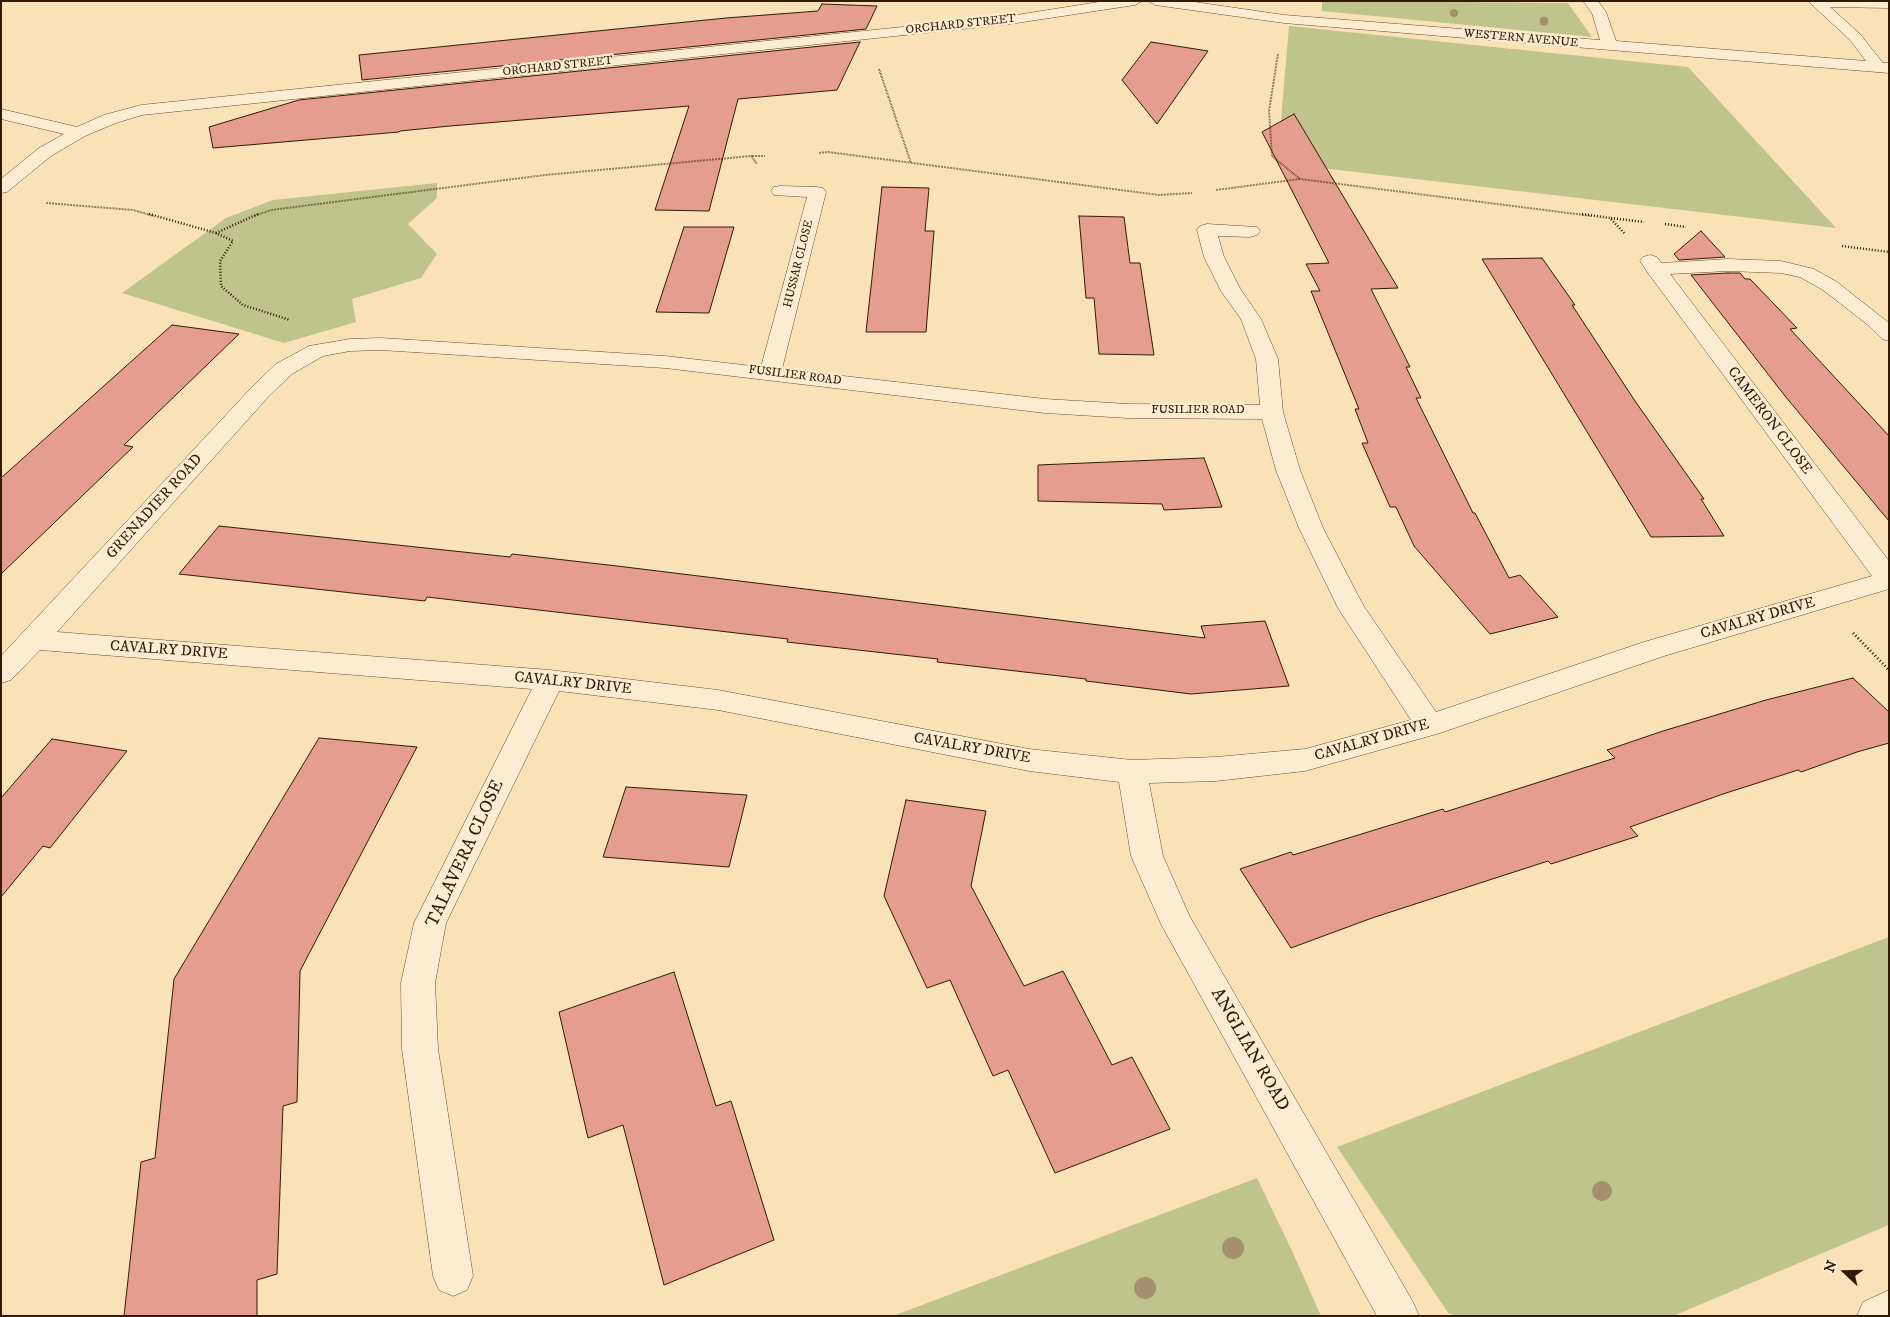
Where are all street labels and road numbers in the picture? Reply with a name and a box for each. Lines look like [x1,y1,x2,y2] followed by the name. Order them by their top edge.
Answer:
[905,12,1017,38] street label: ORCHARD STREET
[1463,27,1579,51] street label: WESTERN AVENUE
[502,54,614,80] street label: ORCHARD STREET
[781,219,817,309] street label: HUSSAR CLOSE
[748,363,842,389] street label: FUSILIER ROAD
[1723,364,1815,478] street label: CAMERON CLOSE
[1151,404,1245,418] street label: FUSILIER ROAD
[103,451,207,563] street label: GRENADIER ROAD
[1699,594,1817,644] street label: CAVALRY DRIVE
[109,638,229,664] street label: CAVALRY DRIVE
[513,669,633,699] street label: CAVALRY DRIVE
[1313,716,1431,766] street label: CAVALRY DRIVE
[912,730,1032,768] street label: CAVALRY DRIVE
[422,777,510,931] street label: TALAVERA CLOSE
[1205,985,1293,1115] street label: ANGLIAN ROAD

